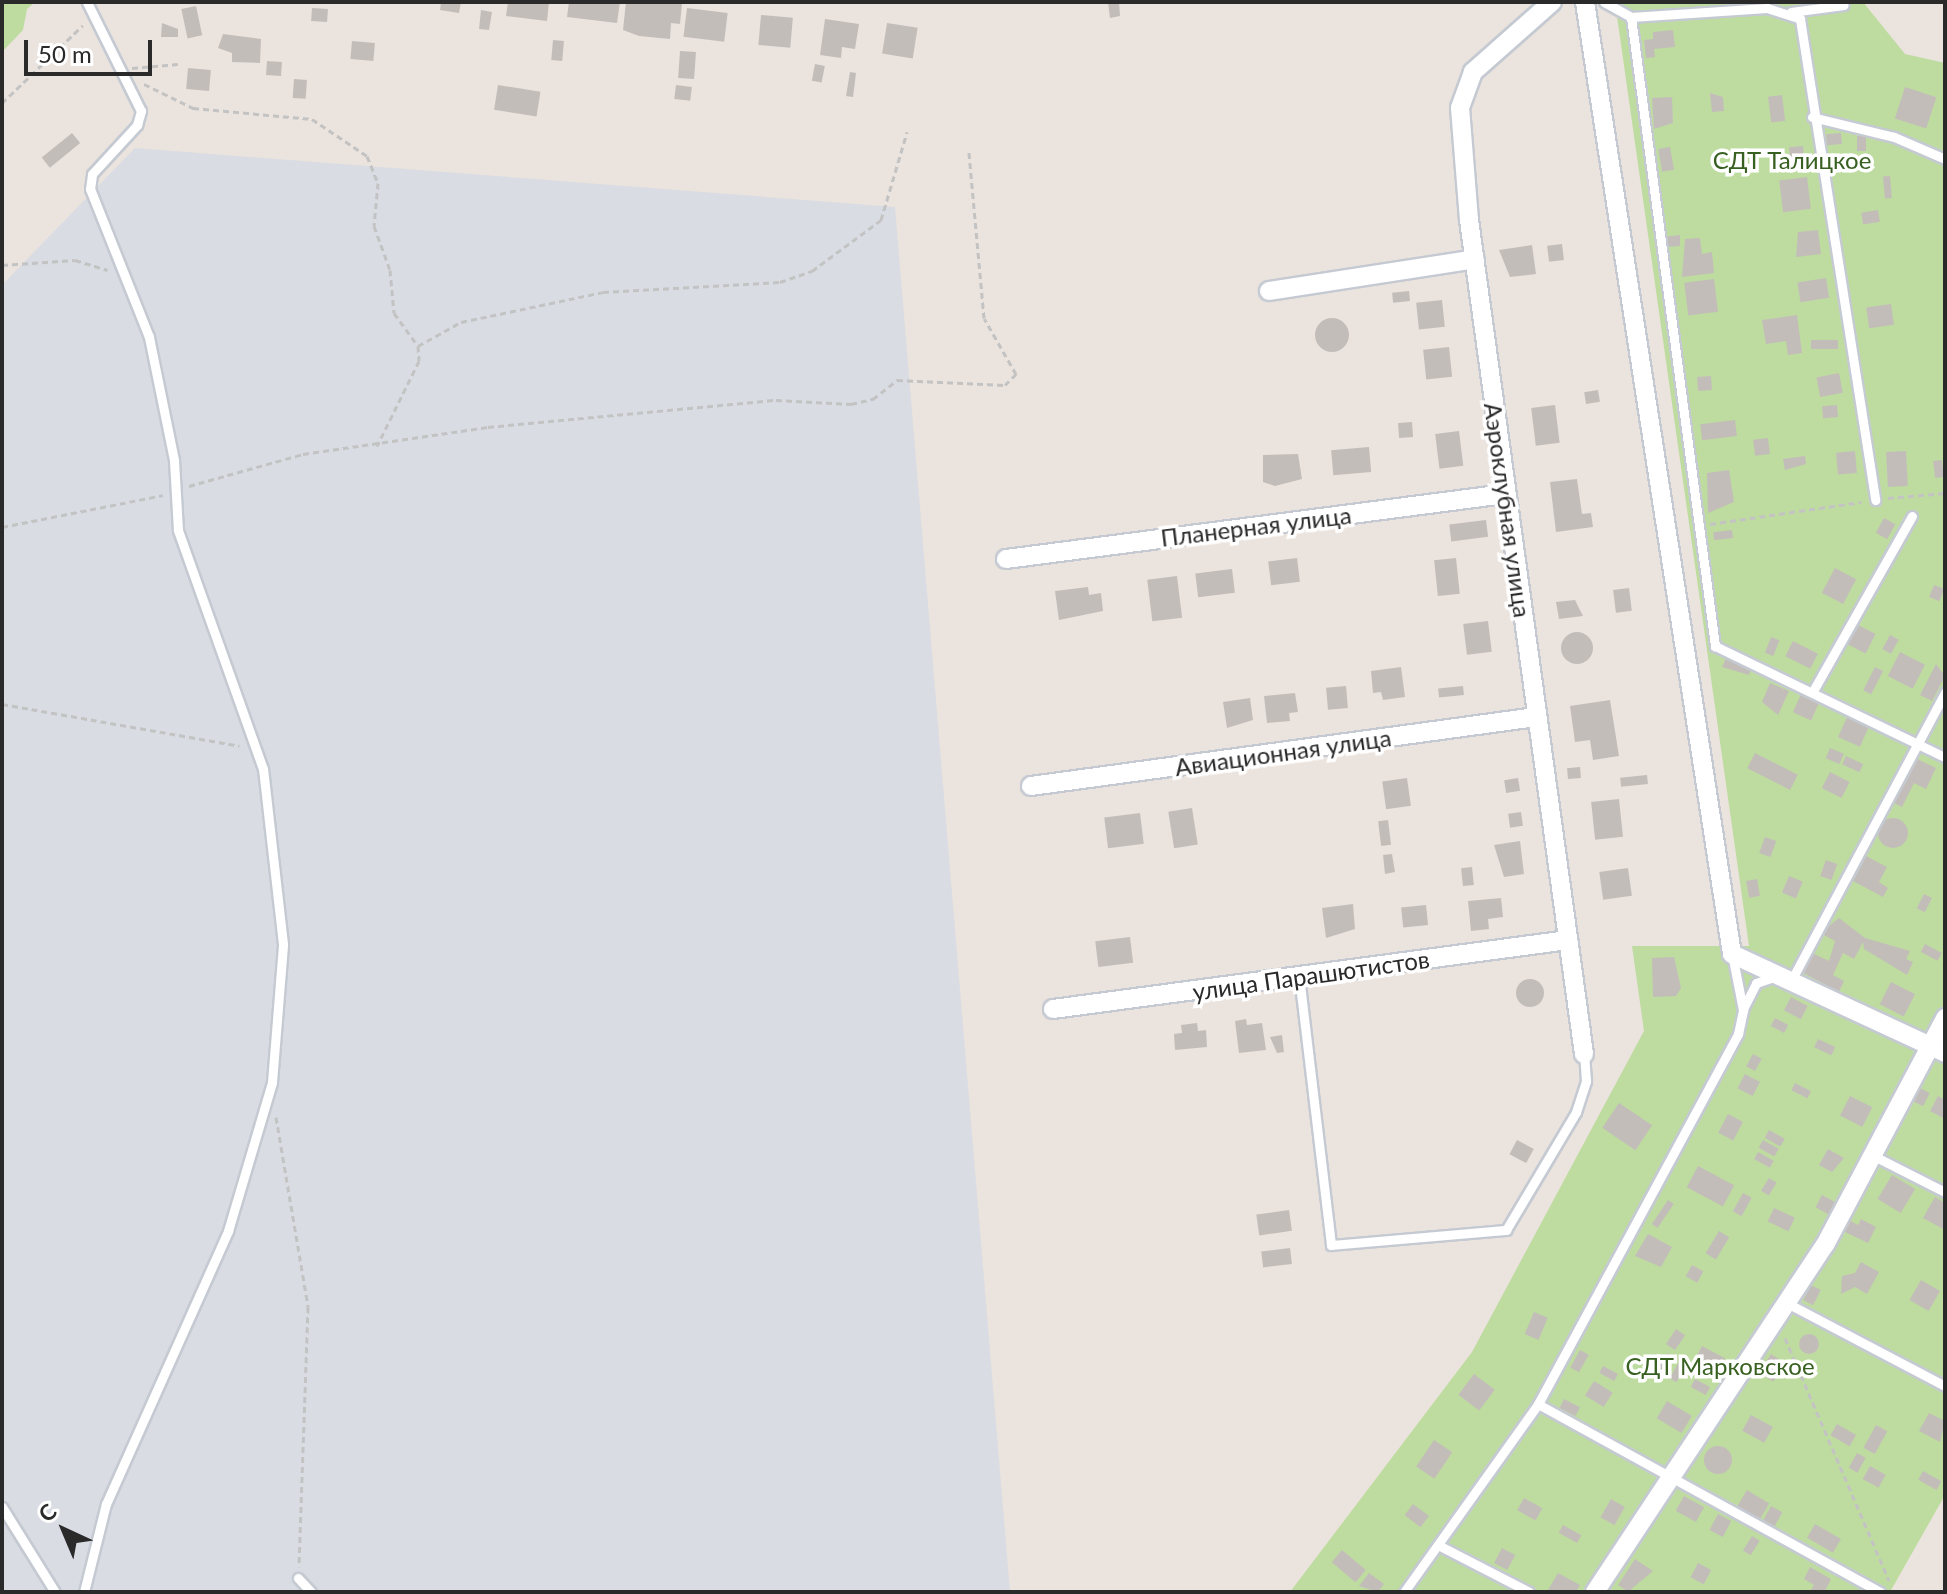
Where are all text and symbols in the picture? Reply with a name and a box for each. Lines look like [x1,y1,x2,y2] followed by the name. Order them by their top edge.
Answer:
[28,24,156,74] scale bar
[38,39,92,68] text: 50 m
[1713,146,1871,174] park label: СДТ Талицкое
[1479,401,1537,619] street label: Аэроклубная улица
[1159,500,1353,552] street label: Планерная улица
[1173,723,1393,781] street label: Авиационная улица
[1191,944,1431,1006] street label: улица Парашютистов
[1625,1352,1815,1380] park label: СДТ Марковское
[24,1490,104,1570] north arrow
[32,1498,62,1527] text: С

